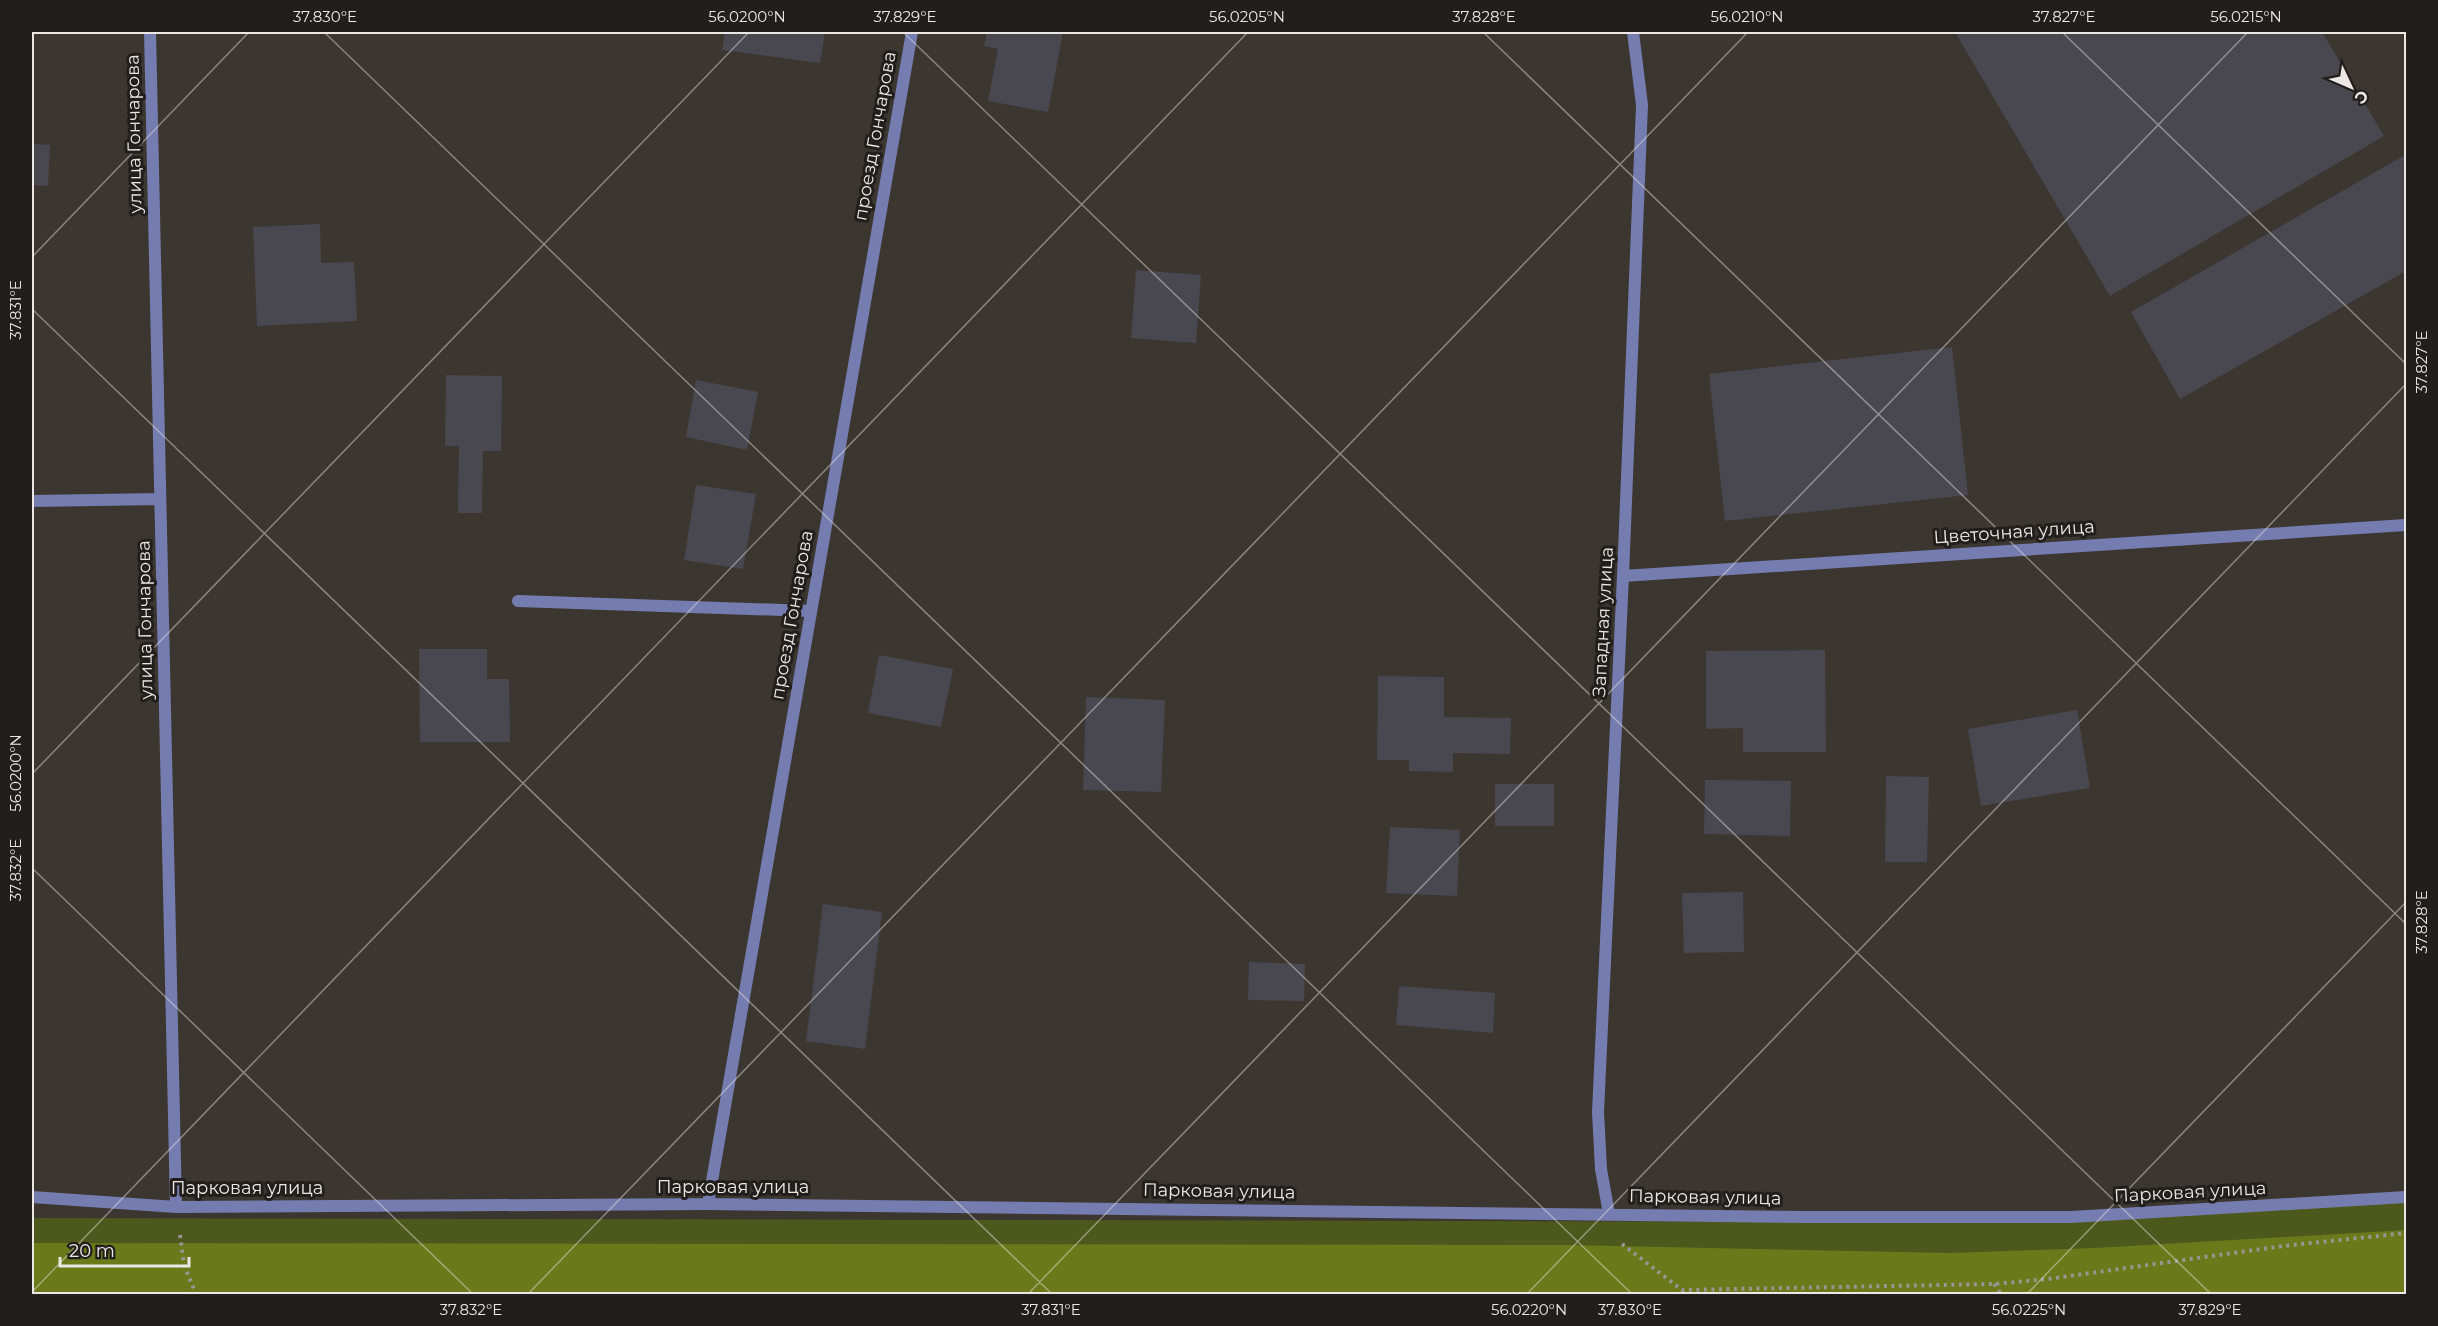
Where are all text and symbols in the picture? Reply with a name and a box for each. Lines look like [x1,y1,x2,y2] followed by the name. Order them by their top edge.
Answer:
[293,7,357,26] text: 37.830°E
[708,7,786,26] text: 56.0200°N
[873,7,937,26] text: 37.829°E
[1209,7,1285,26] text: 56.0205°N
[1452,7,1516,26] text: 37.828°E
[1710,7,1784,26] text: 56.0210°N
[2033,7,2095,26] text: 37.827°E
[2210,7,2282,26] text: 56.0215°N
[849,50,901,222] street label: проезд Гончарова
[122,54,146,215] street label: улица Гончарова
[2321,57,2381,117] north arrow
[2350,86,2372,108] text: С
[6,280,25,340] text: 37.831°E
[2412,331,2431,393] text: 37.827°E
[1933,515,2095,549] street label: Цветочная улица
[766,529,818,701] street label: проезд Гончарова
[133,540,157,701] street label: улица Гончарова
[1588,546,1618,698] street label: Западная улица
[6,734,25,812] text: 56.0200°N
[6,839,25,901] text: 37.832°E
[2412,890,2431,954] text: 37.828°E
[657,1176,809,1198] street label: Парковая улица
[171,1177,323,1199] street label: Парковая улица
[2113,1177,2267,1207] street label: Парковая улица
[1143,1179,1295,1203] street label: Парковая улица
[1629,1185,1781,1209] street label: Парковая улица
[60,1230,189,1268] scale bar
[69,1240,115,1262] text: 20 m
[440,1300,502,1319] text: 37.832°E
[1021,1300,1081,1319] text: 37.831°E
[1491,1300,1567,1319] text: 56.0220°N
[1598,1300,1662,1319] text: 37.830°E
[1992,1300,2066,1319] text: 56.0225°N
[2178,1300,2242,1319] text: 37.829°E

